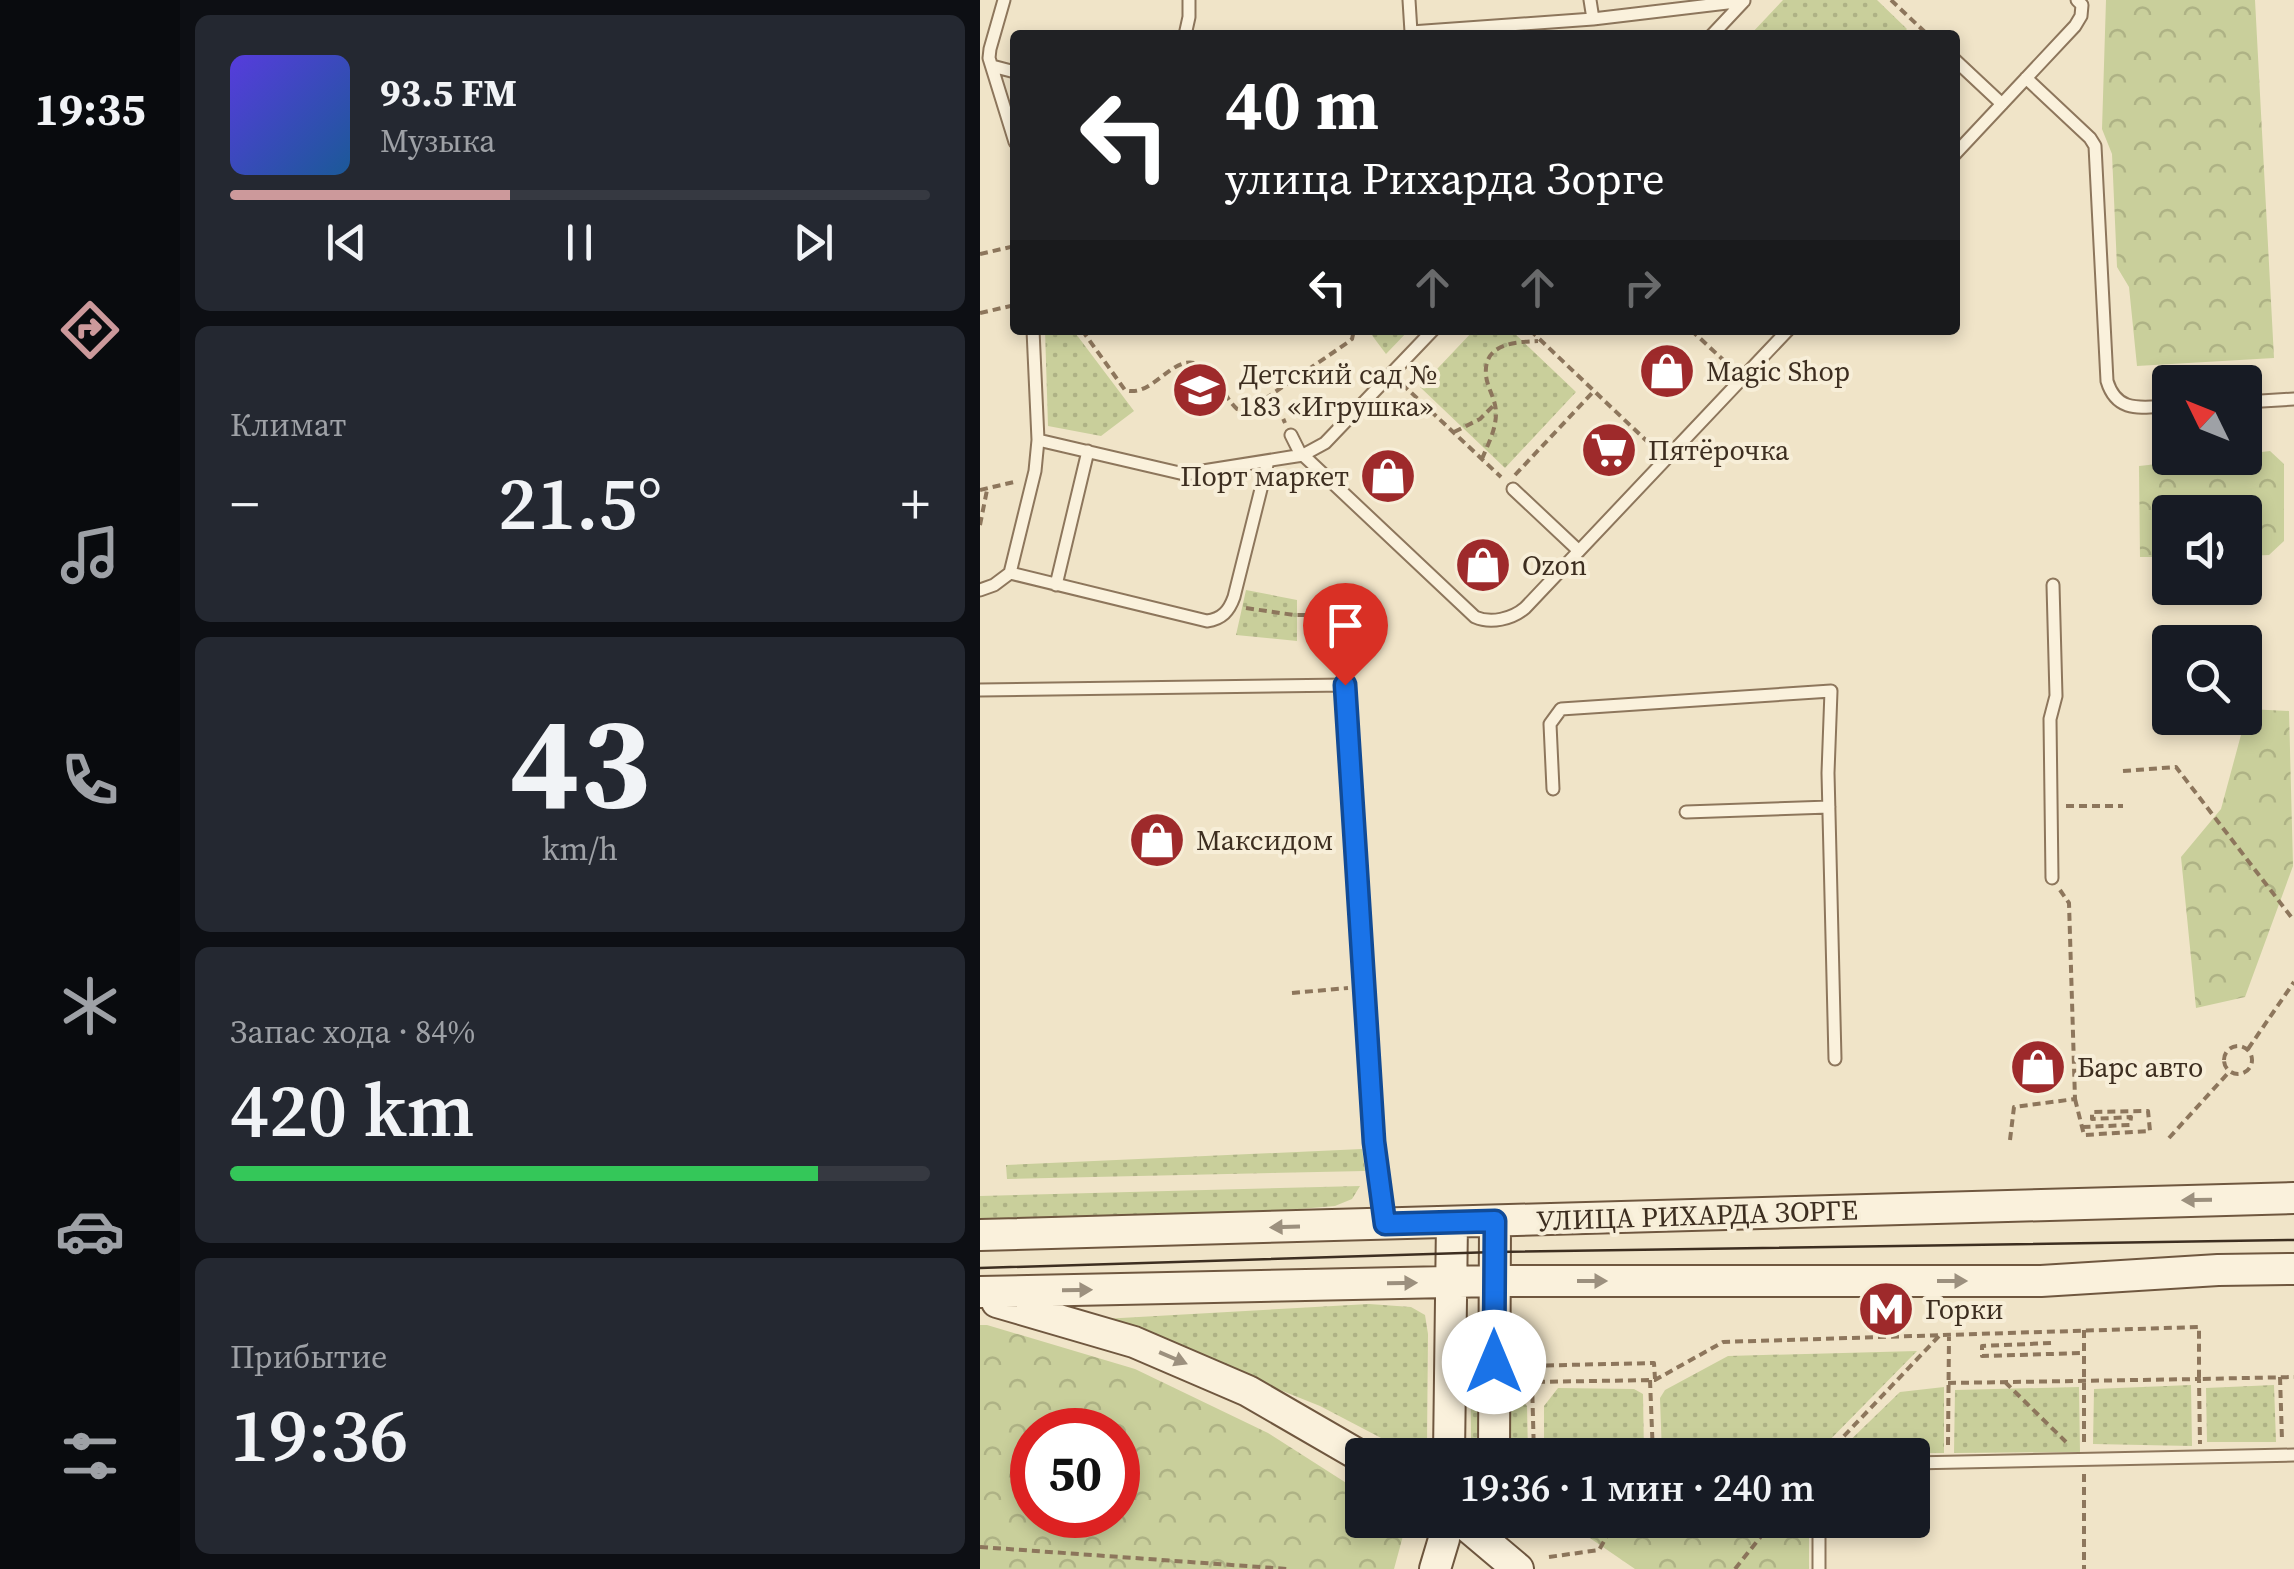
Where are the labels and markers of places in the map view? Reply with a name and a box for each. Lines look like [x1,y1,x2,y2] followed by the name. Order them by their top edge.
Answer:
[1637,341,1697,401] shop icon: Magic Shop
[1706,352,1850,390] place label: Magic Shop
[1239,355,1438,425] place label: Детский сад № 183 «Игрушка»
[1170,360,1230,420] school or university icon: Детский сад № 183 «Игрушка»
[1579,420,1639,480] supermarket icon: Пятёрочка
[1648,431,1790,469] place label: Пятёрочка
[1358,446,1418,506] shop icon: Порт маркет
[1180,457,1349,495] place label: Порт маркет
[1453,535,1513,595] shop icon: Ozon
[1522,546,1587,584] place label: Ozon
[1303,583,1388,686] pin
[1127,810,1187,870] shop icon: Максидом
[1196,821,1333,859] place label: Максидом
[2008,1037,2068,1097] shop icon: Барс авто
[2077,1048,2203,1086] place label: Барс авто
[1856,1279,1916,1339] metro station icon: Горки
[1925,1290,2004,1328] place label: Горки

